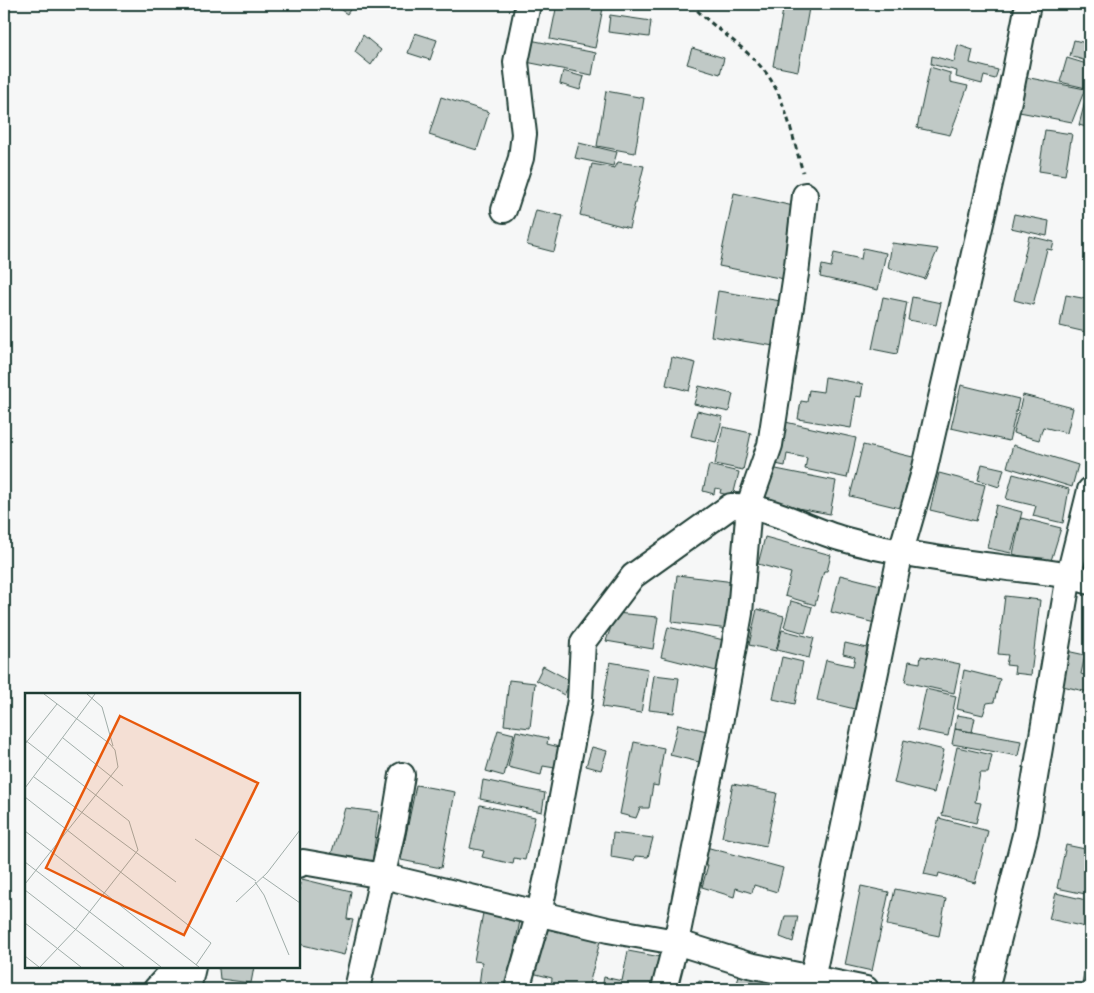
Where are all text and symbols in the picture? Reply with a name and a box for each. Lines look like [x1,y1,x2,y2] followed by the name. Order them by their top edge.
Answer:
[25,693,300,968] inset map

